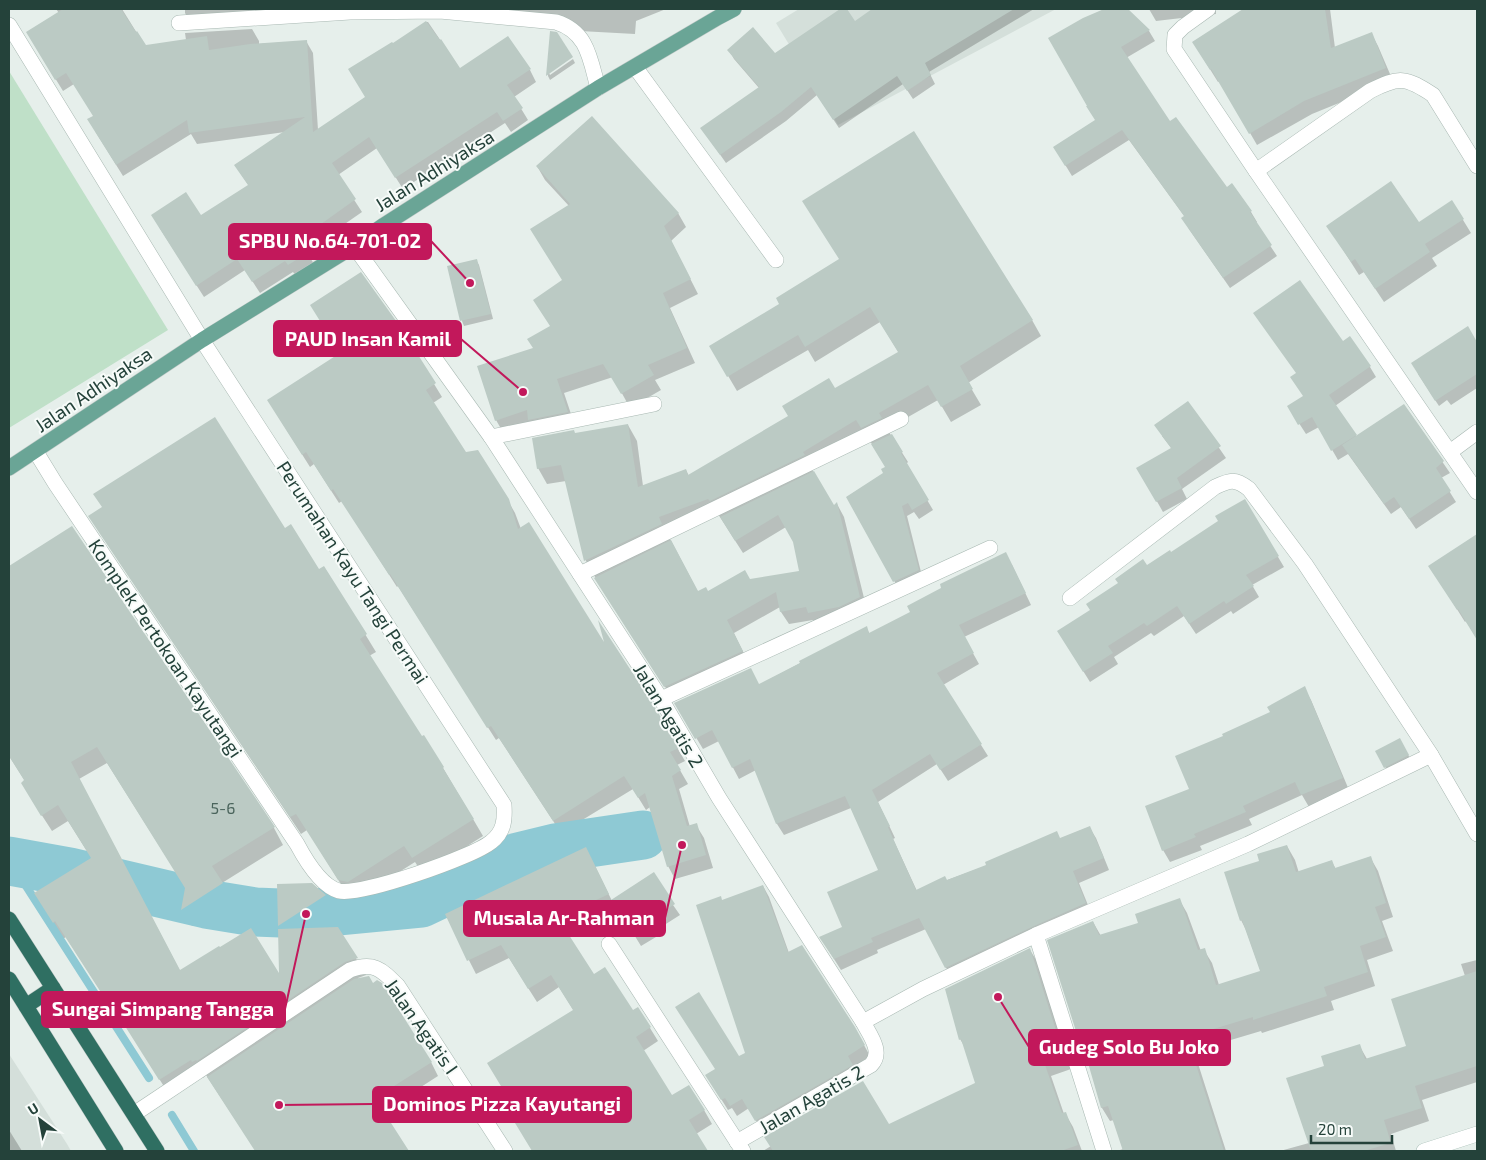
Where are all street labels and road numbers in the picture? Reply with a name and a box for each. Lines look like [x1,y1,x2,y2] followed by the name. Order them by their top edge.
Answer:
[370,124,498,216] street label: Jalan Adhiyaksa
[30,341,156,437] street label: Jalan Adhiyaksa
[272,456,434,688] street label: Perumahan Kayu Tangi Permai
[84,534,248,762] street label: Komplek Pertokoan Kayutangi
[629,659,709,771] street label: Jalan Agatis 2
[381,974,463,1078] street label: Jalan Agatis I
[755,1060,867,1138] street label: Jalan Agatis 2

